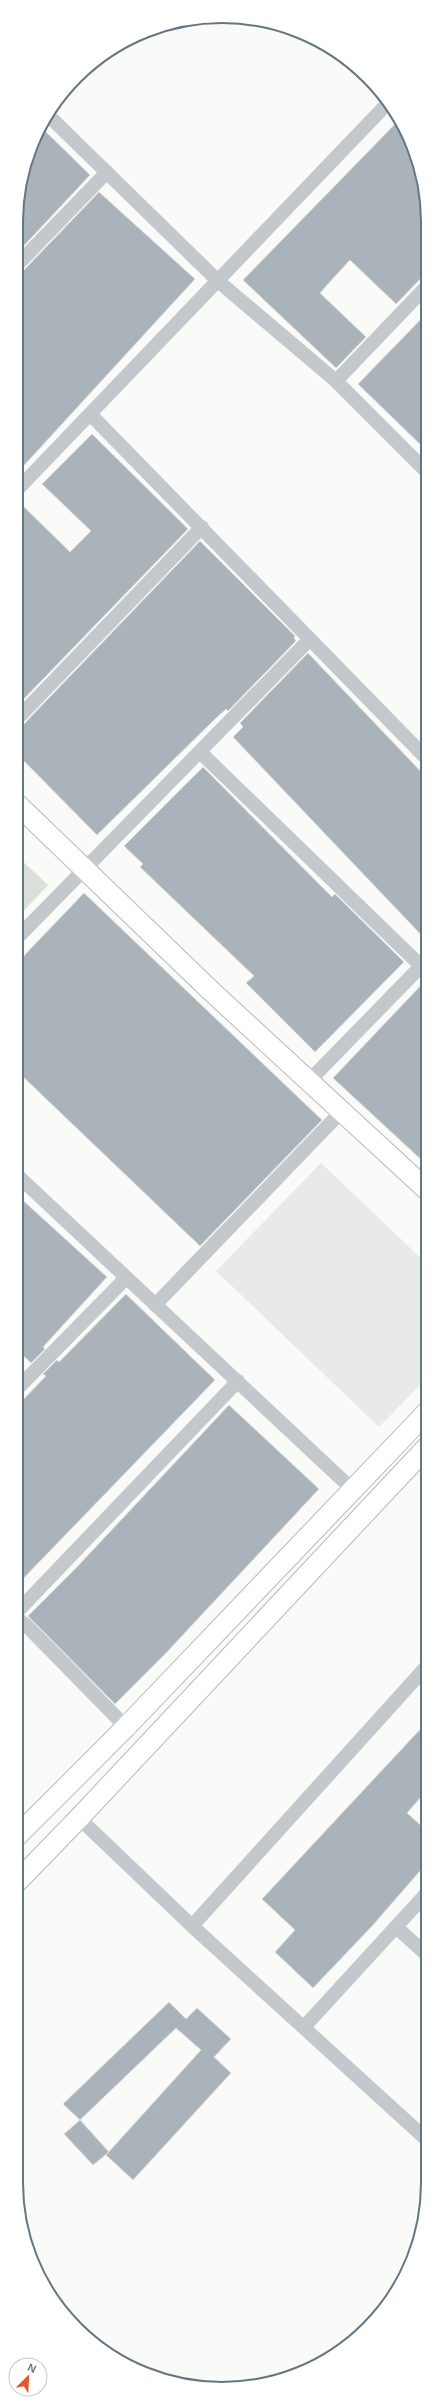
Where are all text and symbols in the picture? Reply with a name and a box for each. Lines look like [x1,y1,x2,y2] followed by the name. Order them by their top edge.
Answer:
[8,2357,48,2397] north arrow
[26,2361,38,2375] text: N

